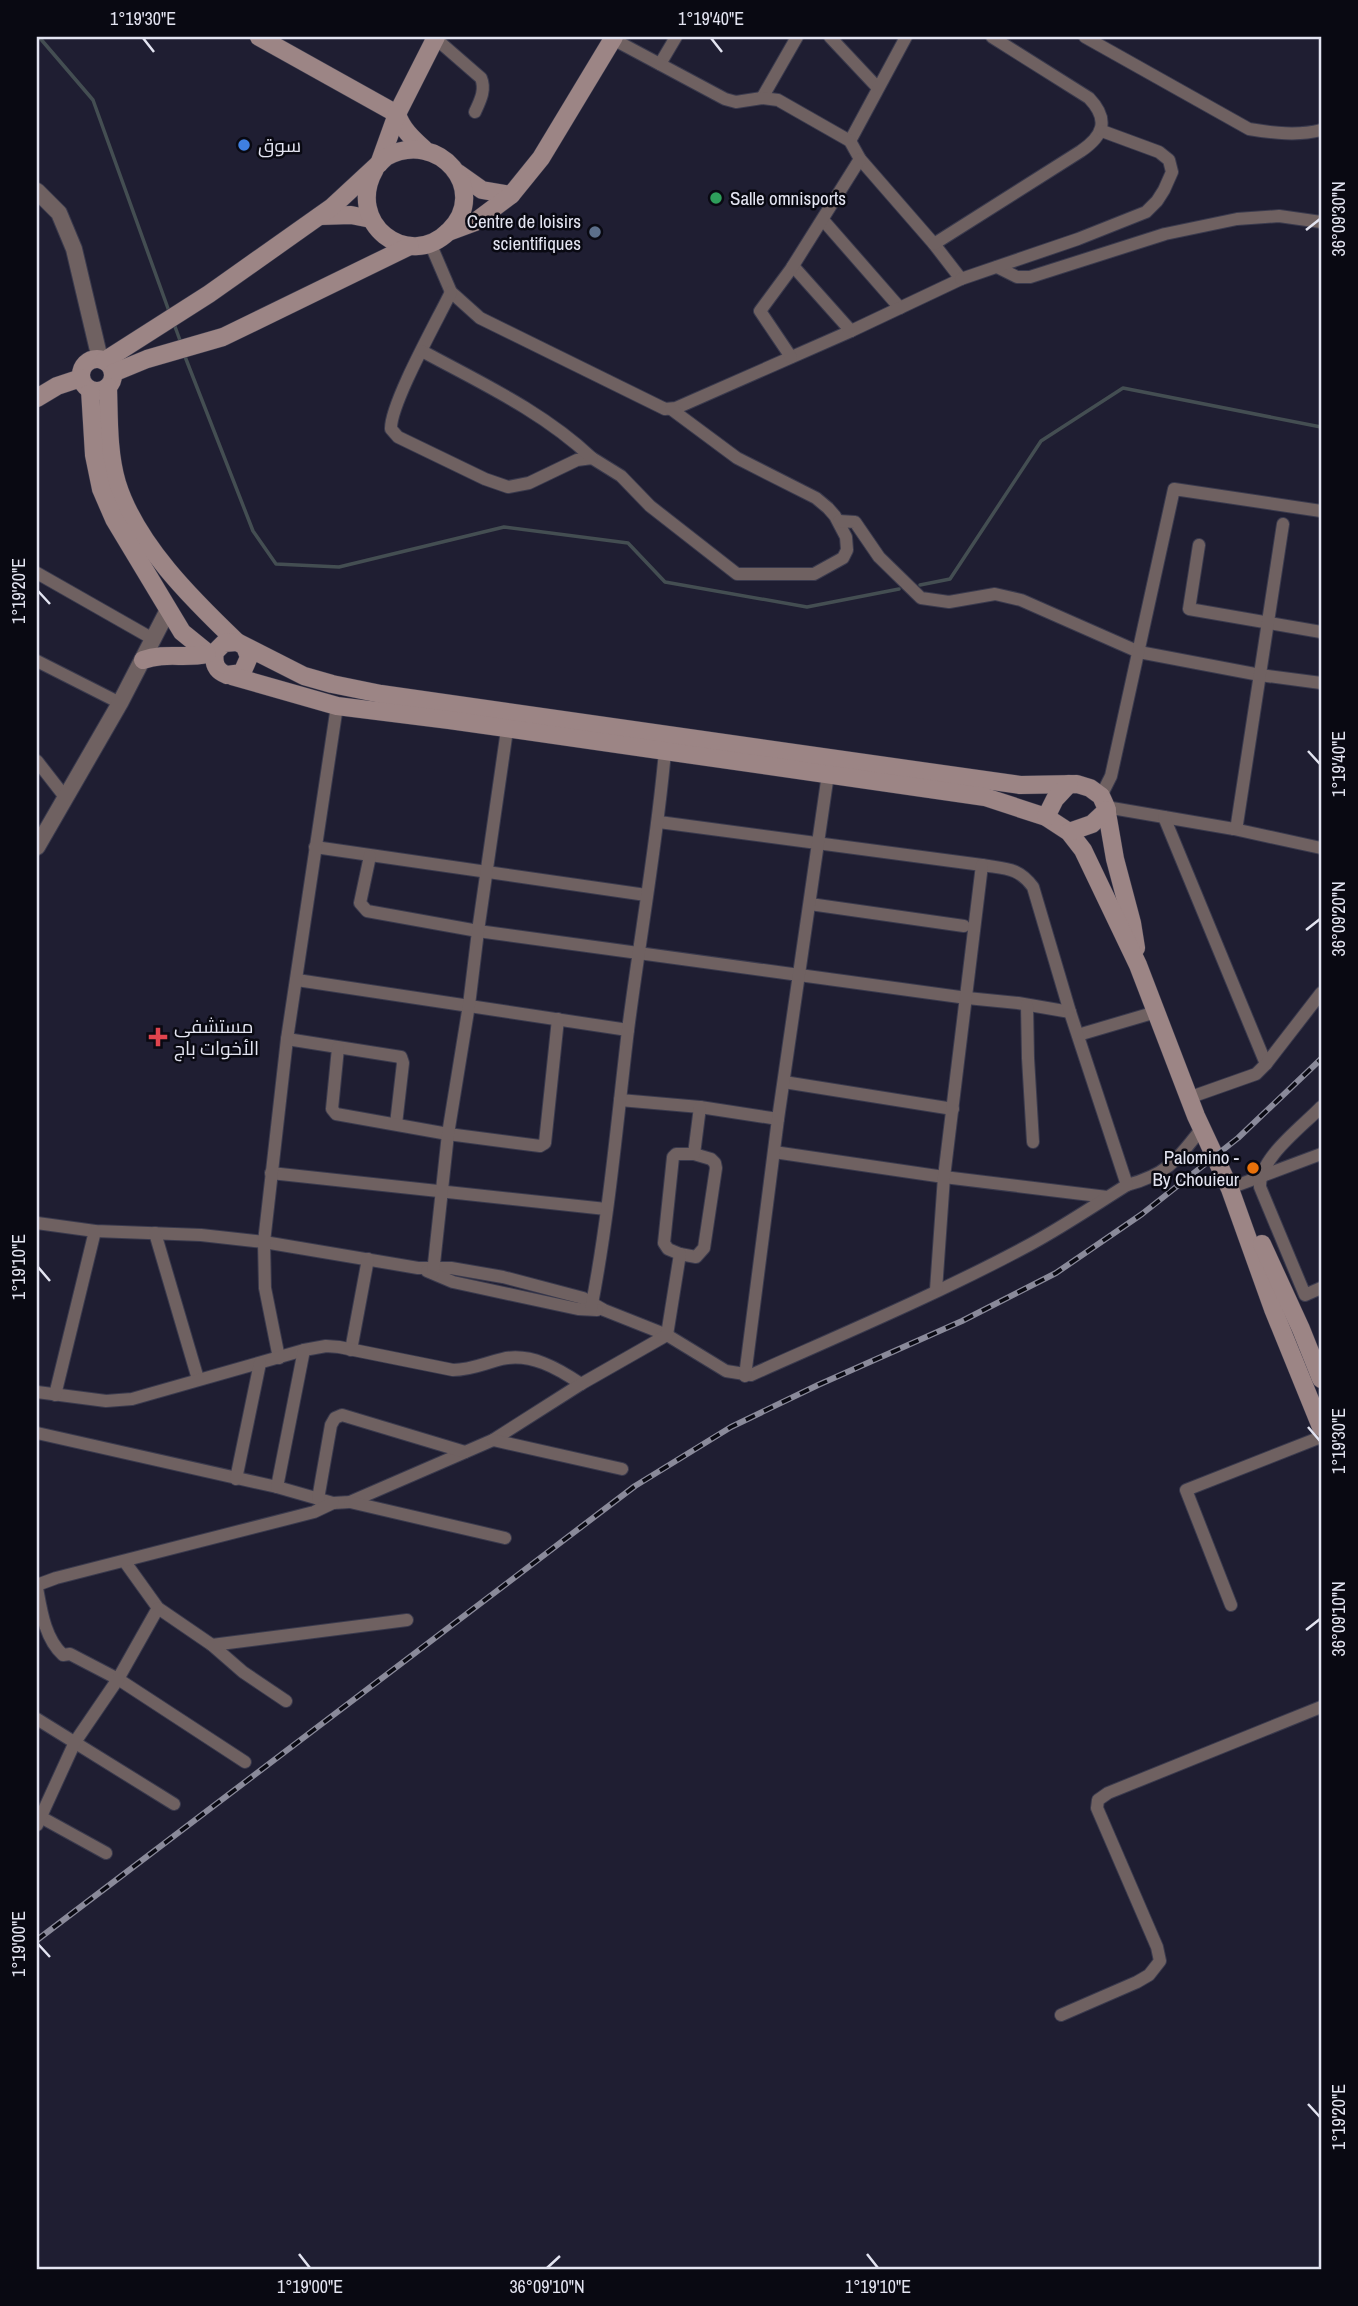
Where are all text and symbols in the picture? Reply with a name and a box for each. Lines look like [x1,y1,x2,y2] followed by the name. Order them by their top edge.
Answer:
[110,6,176,31] text: 1°19'30"E
[678,6,744,31] text: 1°19'40"E
[258,132,301,158] place label: سوق
[236,137,252,153] marker: سوق
[1326,181,1351,257] text: 36°09'30"N
[730,185,846,211] place label: Salle omnisports
[708,190,724,206] marker: Salle omnisports
[467,208,581,256] place label: Centre de loisirs scientifiques
[587,224,603,240] marker: Centre de loisirs scientifiques
[6,558,31,624] text: 1°19'20"E
[1326,731,1351,797] text: 1°19'40"E
[1326,881,1351,957] text: 36°09'20"N
[174,1013,259,1062] place label: مستشفى الأخوات باج
[148,1027,168,1047] marker: مستشفى الأخوات باج
[1152,1144,1240,1192] place label: Palomino - By Chouieur
[1245,1160,1261,1176] marker: Palomino - By Chouieur
[6,1234,31,1300] text: 1°19'10"E
[1326,1408,1351,1474] text: 1°19'30"E
[1326,1581,1351,1657] text: 36°09'10"N
[6,1911,31,1977] text: 1°19'00"E
[1326,2084,1351,2150] text: 1°19'20"E
[277,2274,343,2299] text: 1°19'00"E
[509,2274,585,2299] text: 36°09'10"N
[845,2274,911,2299] text: 1°19'10"E

